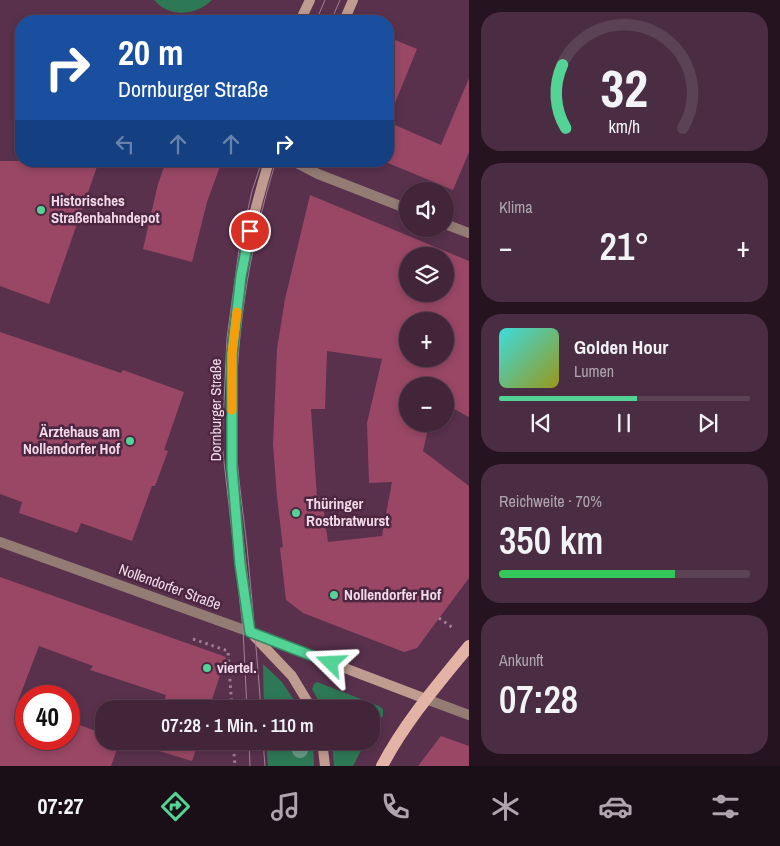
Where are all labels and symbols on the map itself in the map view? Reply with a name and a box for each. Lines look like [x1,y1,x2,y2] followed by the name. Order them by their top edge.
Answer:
[51,190,160,228] place label: Historisches Straßenbahndepot
[35,204,47,216] marker: Historisches Straßenbahndepot
[229,210,271,252] pin
[205,359,226,461] street label: Dornburger Straße
[23,421,121,459] place label: Ärztehaus am Nollendorfer Hof
[124,435,136,447] marker: Ärztehaus am Nollendorfer Hof
[306,493,389,531] place label: Thüringer Rostbratwurst
[290,507,302,519] marker: Thüringer Rostbratwurst
[116,558,224,615] street label: Nollendorfer Straße
[344,584,442,605] place label: Nollendorfer Hof
[328,589,340,601] marker: Nollendorfer Hof
[304,636,356,688] position arrow
[217,657,257,678] place label: viertel.
[201,662,213,674] marker: viertel.
[15,685,80,750] speed limit sign: 40

